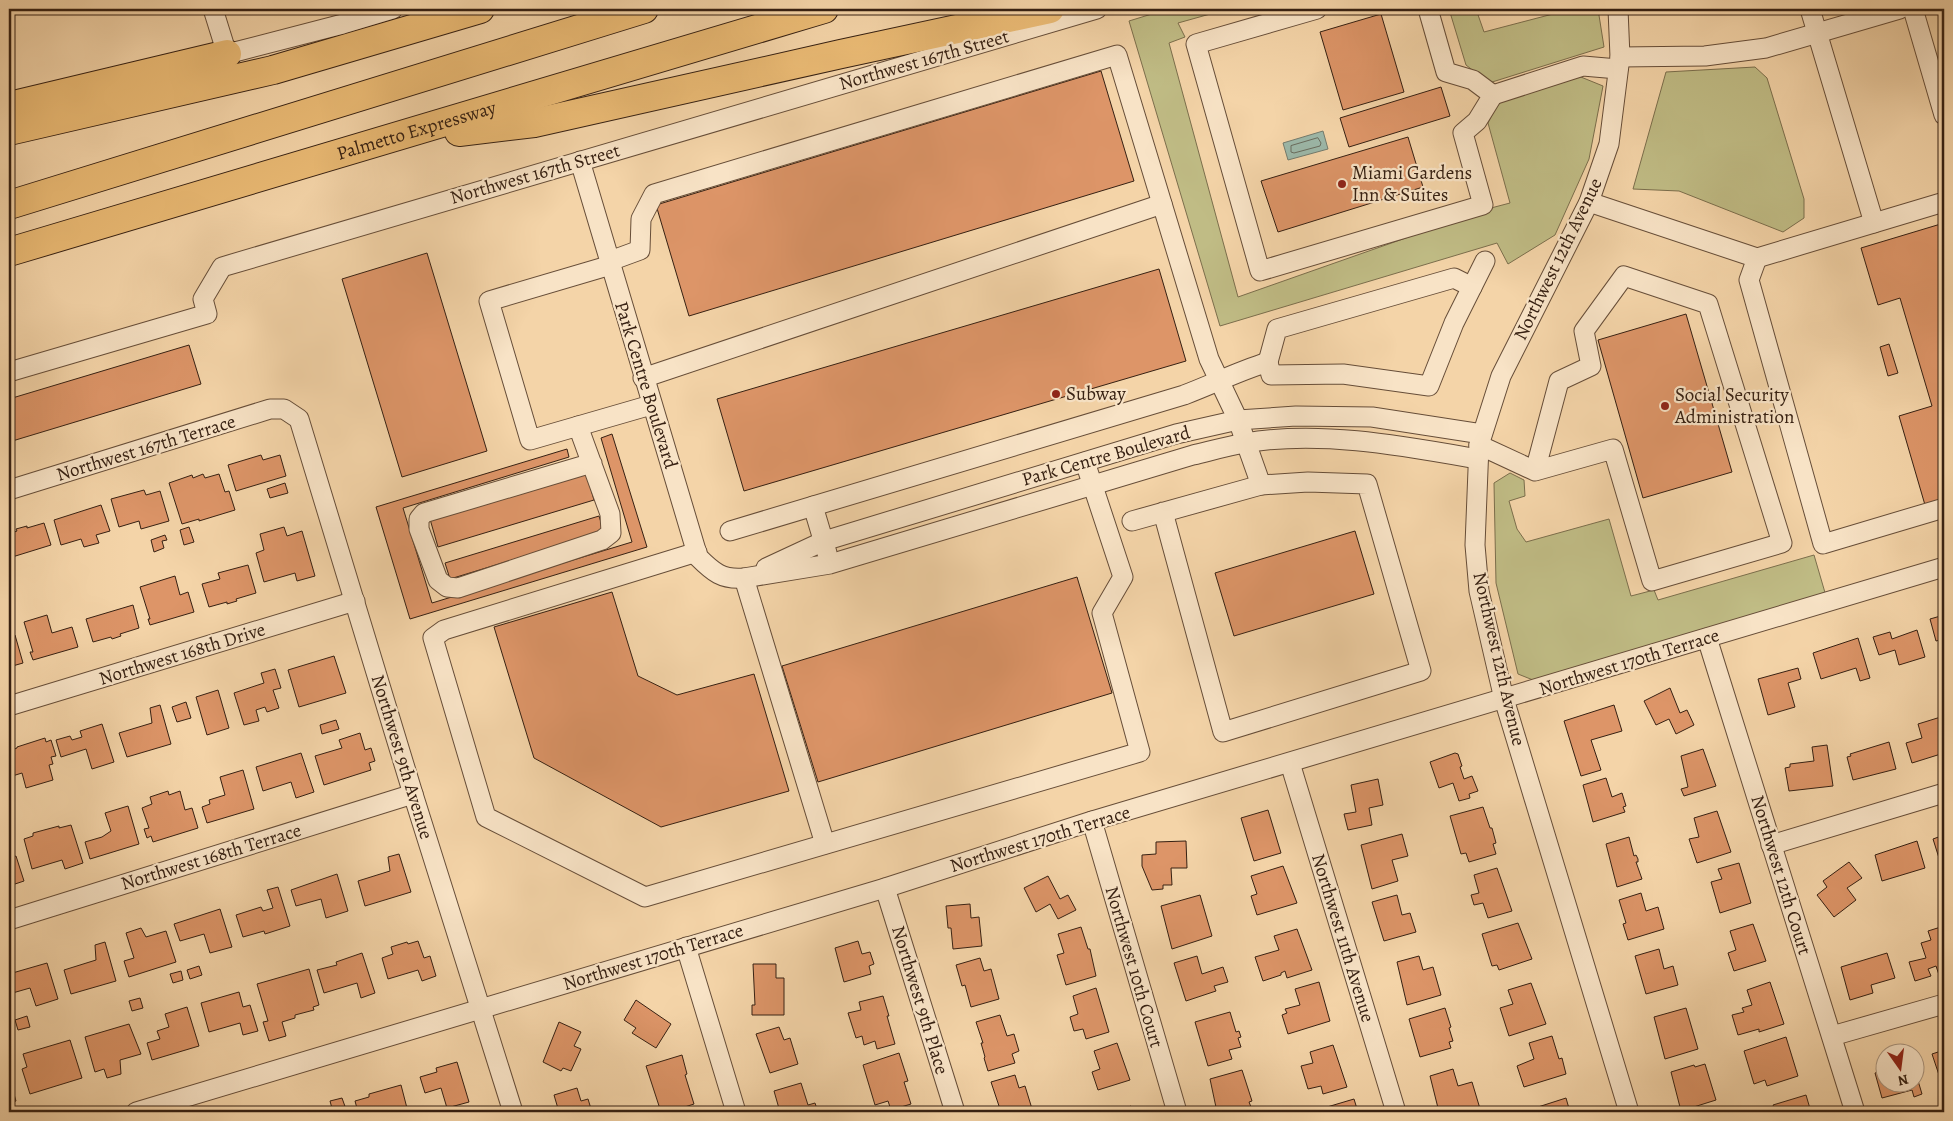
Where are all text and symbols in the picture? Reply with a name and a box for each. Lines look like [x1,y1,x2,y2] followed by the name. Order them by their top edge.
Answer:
[836,23,1012,97] street label: Northwest 167th Street
[334,94,500,167] street label: Palmetto Expressway
[447,137,623,211] street label: Northwest 167th Street
[1352,160,1472,208] place label: Miami Gardens Inn & Suites
[1507,173,1609,345] street label: Northwest 12th Avenue
[1336,178,1348,190] marker: Miami Gardens Inn & Suites
[608,298,684,473] street label: Park Centre Boulevard
[1066,381,1126,407] place label: Subway
[1674,382,1794,430] place label: Social Security Administration
[1050,388,1062,400] marker: Subway
[1659,400,1671,412] marker: Social Security Administration
[53,408,239,488] street label: Northwest 167th Terrace
[1019,419,1194,492] street label: Park Centre Boulevard
[1466,570,1532,748] street label: Northwest 12th Avenue
[96,616,268,692] street label: Northwest 168th Drive
[1536,622,1722,702] street label: Northwest 170th Terrace
[365,672,439,842] street label: Northwest 9th Avenue
[1744,792,1818,958] street label: Northwest 12th Court
[947,799,1133,879] street label: Northwest 170th Terrace
[118,817,304,897] street label: Northwest 168th Terrace
[1305,850,1381,1026] street label: Northwest 11th Avenue
[1098,883,1170,1051] street label: Northwest 10th Court
[560,917,746,997] street label: Northwest 170th Terrace
[885,922,955,1078] street label: Northwest 9th Place
[1876,1044,1926,1094] north arrow
[1896,1070,1910,1091] text: N

